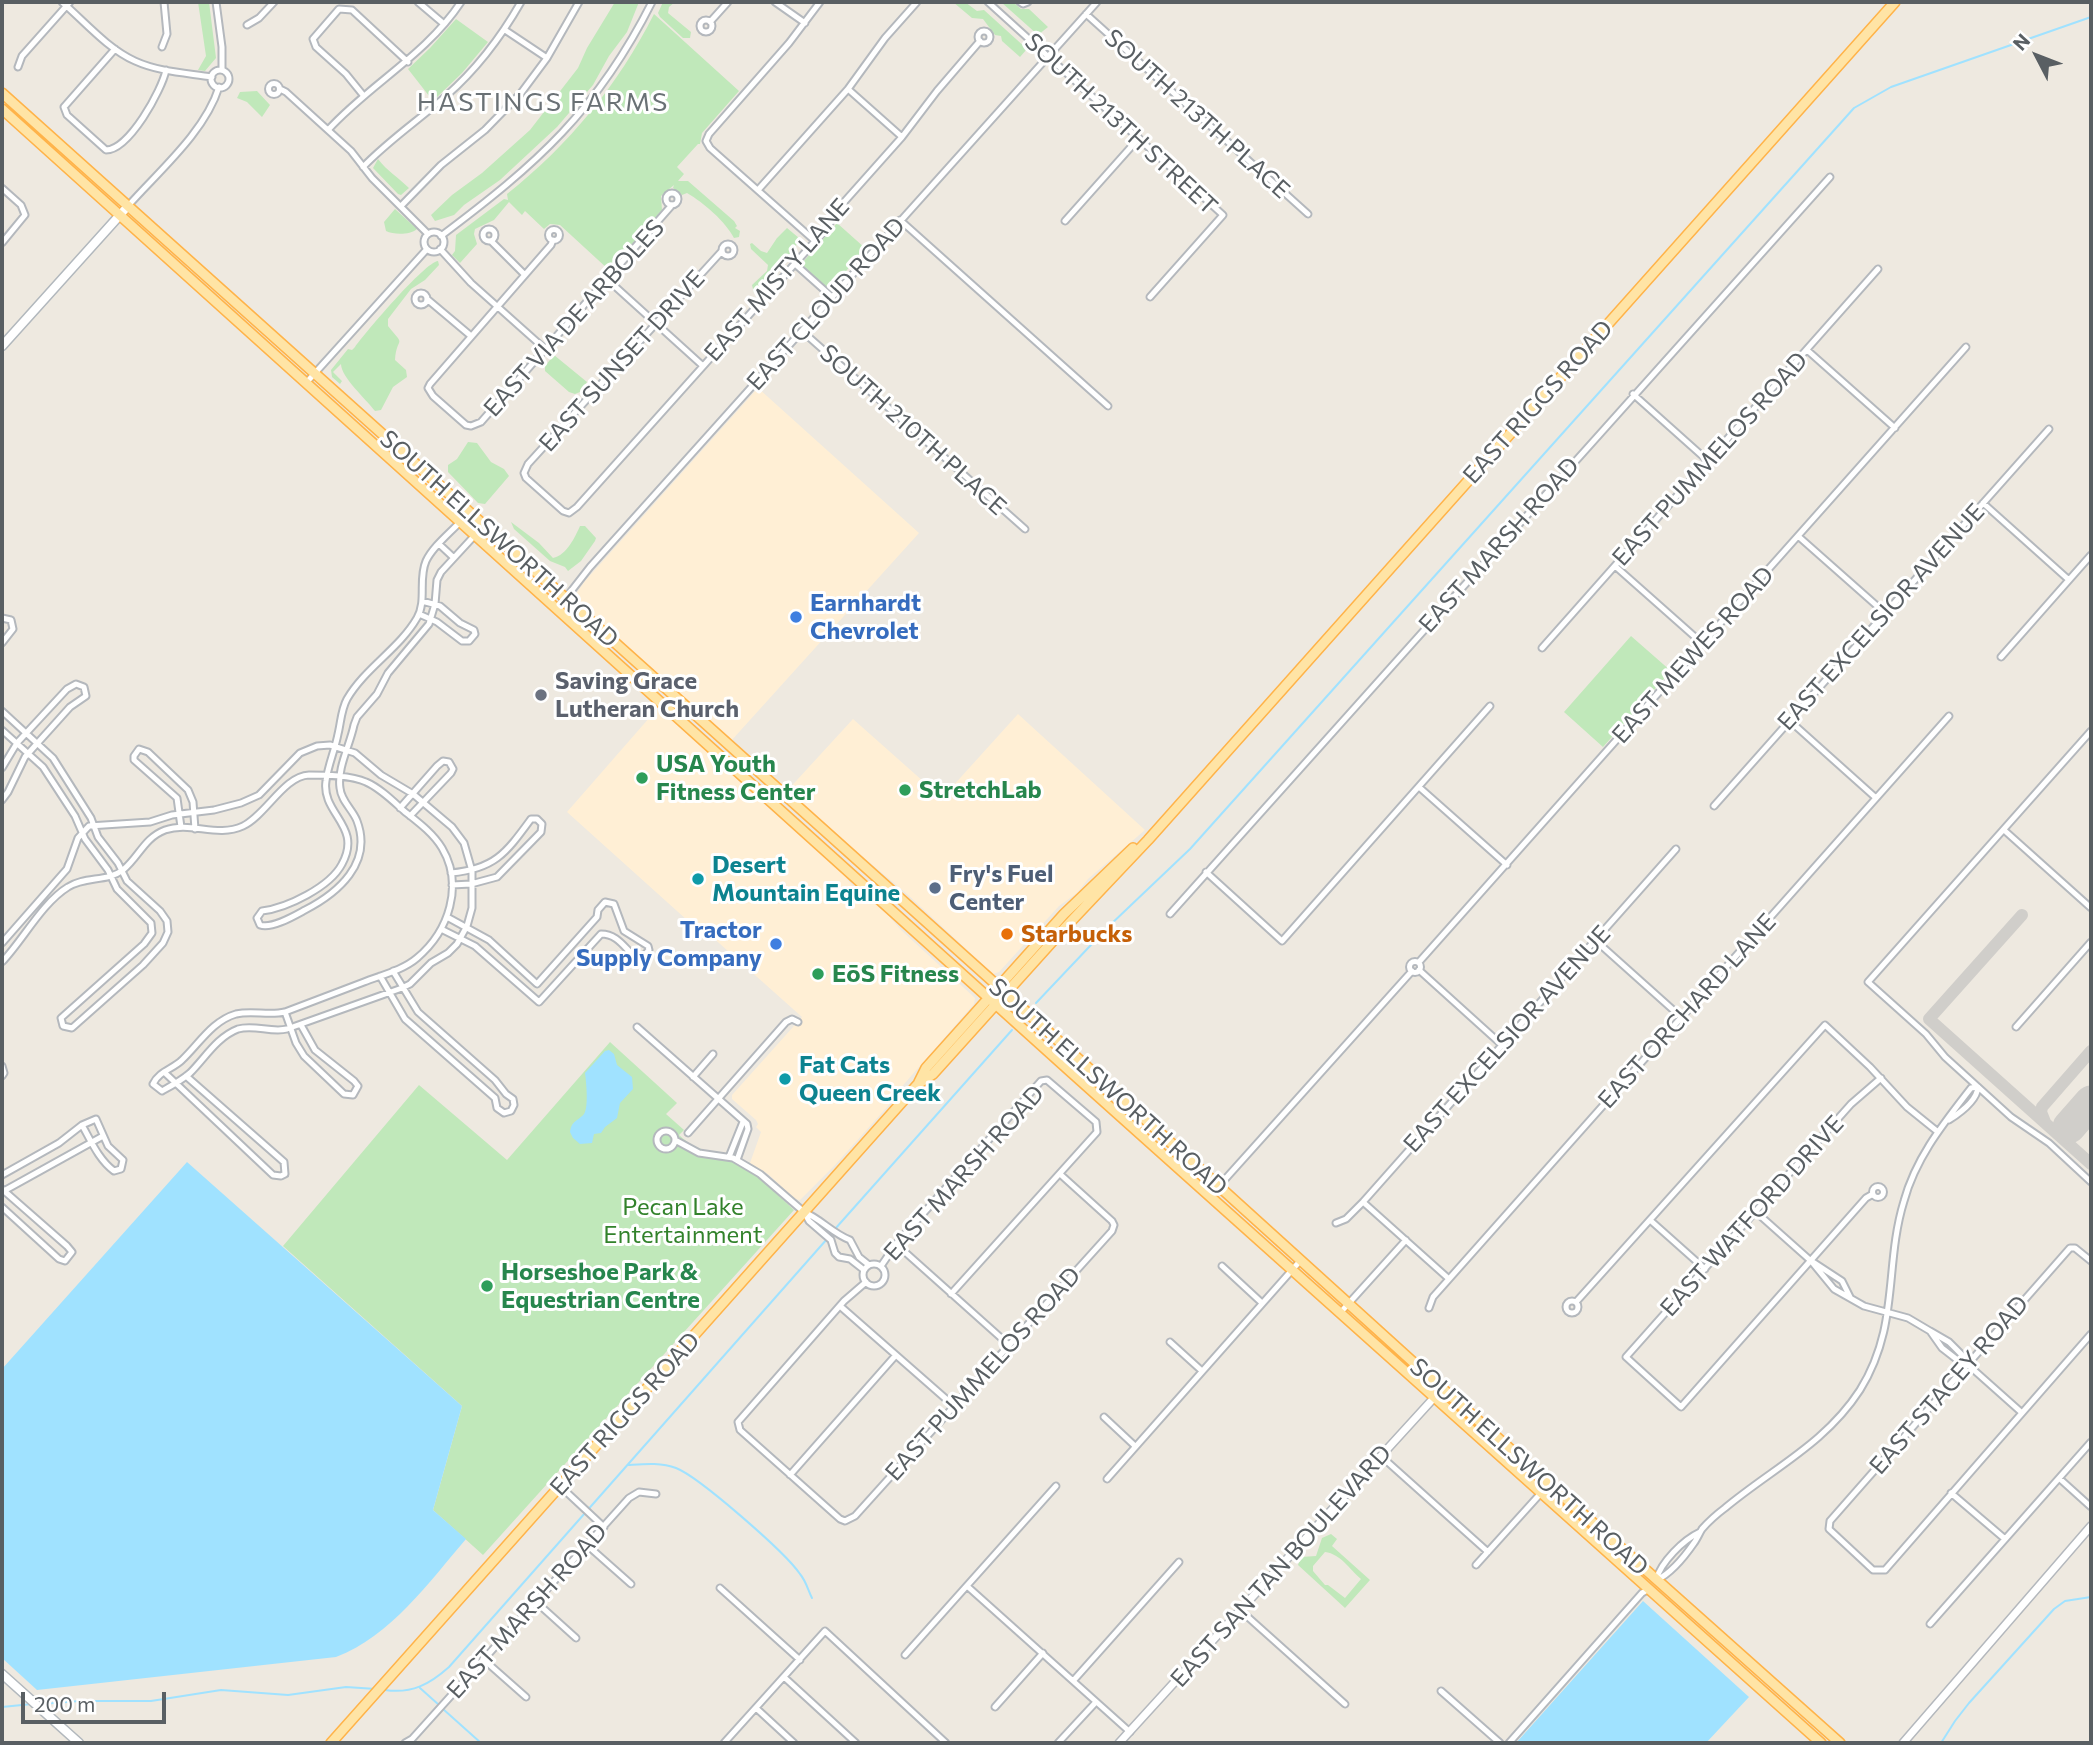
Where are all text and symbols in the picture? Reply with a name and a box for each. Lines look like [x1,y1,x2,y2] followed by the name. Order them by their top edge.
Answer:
[2002,21,2072,91] north arrow
[1099,23,1295,205] street label: SOUTH 213TH PLACE
[1019,27,1223,221] street label: SOUTH 213TH STREET
[2008,29,2034,55] text: N
[418,86,668,118] district label: HASTINGS FARMS
[698,193,856,367] street label: EAST MISTY LANE
[741,212,911,396] street label: EAST CLOUD ROAD
[478,214,670,422] street label: EAST VIA DE ARBOLES
[533,265,711,457] street label: EAST SUNSET DRIVE
[1457,314,1619,490] street label: EAST RIGGS ROAD
[814,339,1012,521] street label: SOUTH 210TH PLACE
[1606,346,1814,572] street label: EAST PUMMELOS ROAD
[374,424,624,654] street label: SOUTH ELLSWORTH ROAD
[1413,452,1585,638] street label: EAST MARSH ROAD
[1772,498,1990,736] street label: EAST EXCELSIOR AVENUE
[1606,561,1780,749] street label: EAST MEWES ROAD
[810,589,921,645] place label: Earnhardt Chevrolet
[788,609,804,625] marker: Earnhardt Chevrolet
[555,667,739,723] place label: Saving Grace Lutheran Church
[533,687,549,703] marker: Saving Grace Lutheran Church
[656,750,816,806] place label: USA Youth Fitness Center
[634,770,650,786] marker: USA Youth Fitness Center
[919,776,1042,804] place label: StretchLab
[897,782,913,798] marker: StretchLab
[712,851,900,907] place label: Desert Mountain Equine
[949,860,1053,916] place label: Fry's Fuel Center
[690,871,706,887] marker: Desert Mountain Equine
[927,880,943,896] marker: Fry's Fuel Center
[1592,908,1782,1114] street label: EAST ORCHARD LANE
[576,916,762,972] place label: Tractor Supply Company
[1021,920,1132,948] place label: Starbucks
[1398,920,1616,1158] street label: EAST EXCELSIOR AVENUE
[999,926,1015,942] marker: Starbucks
[768,936,784,952] marker: Tractor Supply Company
[832,960,959,988] place label: EōS Fitness
[810,966,826,982] marker: EōS Fitness
[983,972,1233,1202] street label: SOUTH ELLSWORTH ROAD
[799,1051,941,1107] place label: Fat Cats Queen Creek
[777,1071,793,1087] marker: Fat Cats Queen Creek
[878,1080,1050,1266] street label: EAST MARSH ROAD
[1654,1110,1850,1322] street label: EAST WATFORD DRIVE
[603,1193,763,1249] park label: Pecan Lake Entertainment
[501,1258,700,1314] place label: Horseshoe Park & Equestrian Centre
[879,1261,1087,1487] street label: EAST PUMMELOS ROAD
[479,1278,495,1294] marker: Horseshoe Park & Equestrian Centre
[1864,1290,2034,1480] street label: EAST STACEY ROAD
[544,1326,706,1502] street label: EAST RIGGS ROAD
[1404,1352,1654,1582] street label: SOUTH ELLSWORTH ROAD
[1165,1439,1397,1693] street label: EAST SAN TAN BOULEVARD
[441,1518,613,1704] street label: EAST MARSH ROAD
[24,1678,170,1722] scale bar
[34,1691,95,1716] text: 200 m

